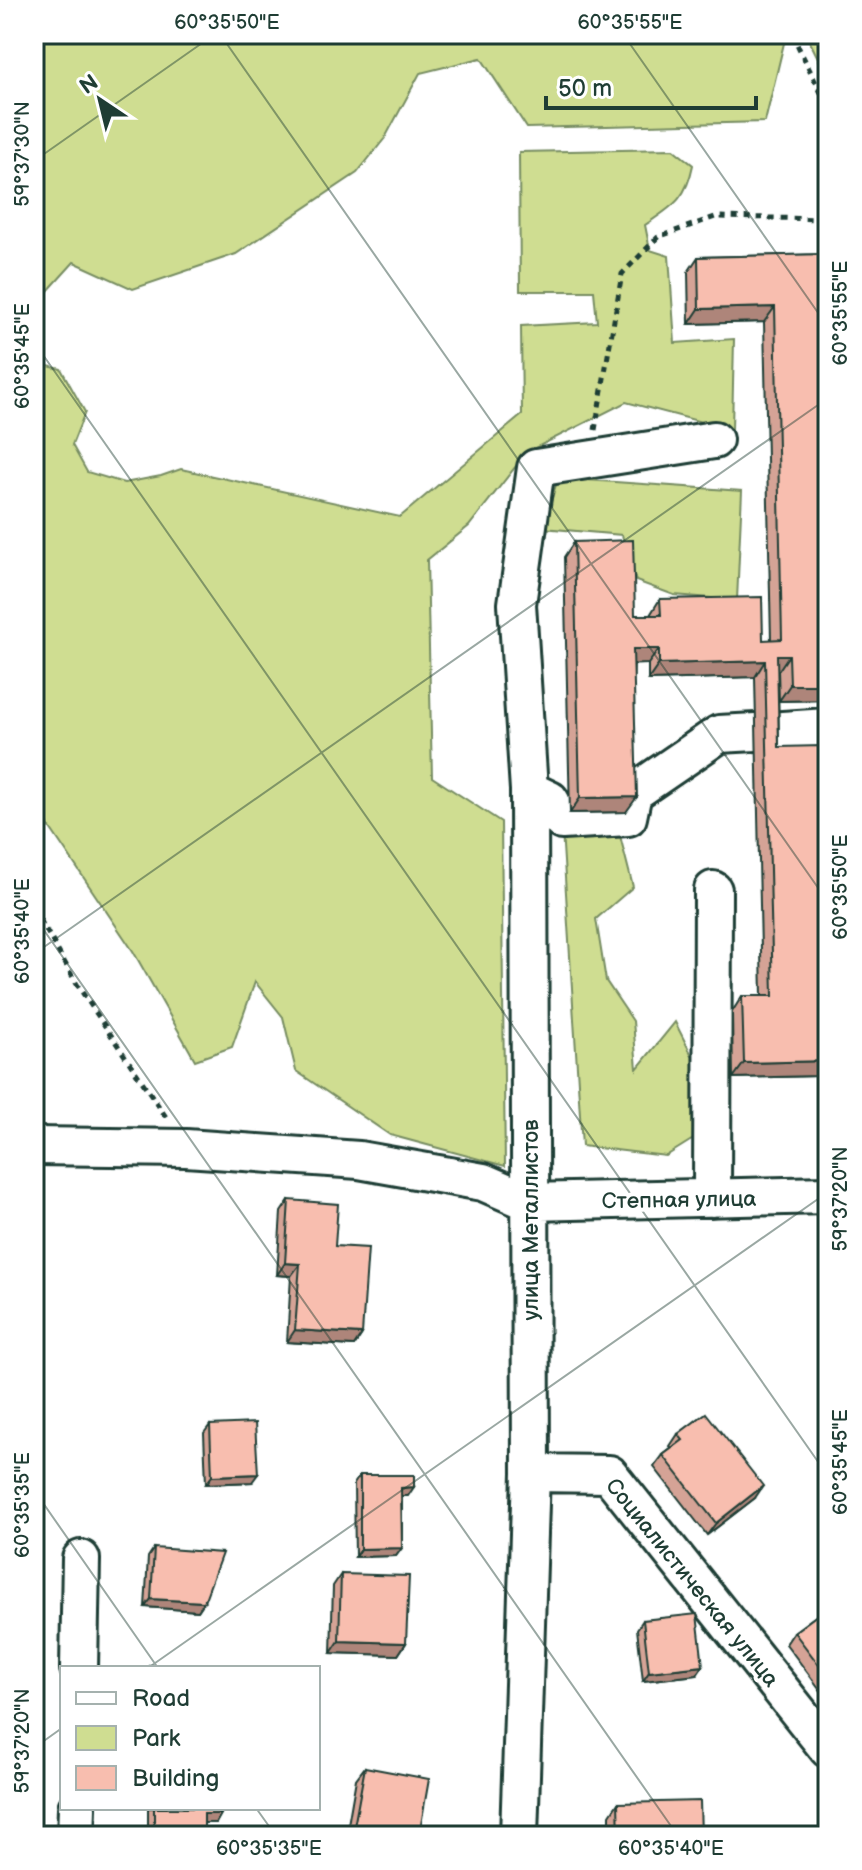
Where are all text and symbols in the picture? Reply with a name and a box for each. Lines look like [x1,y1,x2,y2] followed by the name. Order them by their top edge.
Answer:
[174,11,280,35] text: 60°35'50"E
[578,11,683,35] text: 60°35'55"E
[60,60,140,140] north arrow
[546,60,756,110] scale bar
[75,69,104,101] text: N
[558,74,612,103] text: 50 m
[11,101,35,207] text: 59°37'30"N
[829,261,853,366] text: 60°35'55"E
[11,303,35,409] text: 60°35'45"E
[829,834,853,940] text: 60°35'50"E
[11,878,35,984] text: 60°35'40"E
[518,1119,545,1321] street label: улица Металлистов
[829,1147,853,1251] text: 59°37'20"N
[601,1186,757,1215] street label: Степная улица
[829,1409,853,1515] text: 60°35'45"E
[11,1452,35,1558] text: 60°35'35"E
[599,1473,784,1693] street label: Социалистическая улица
[60,1666,320,1810] legend
[132,1684,190,1713] text: Road
[11,1689,35,1793] text: 59°37'20"N
[132,1724,180,1753] text: Park
[132,1764,219,1793] text: Building
[216,1837,322,1861] text: 60°35'35"E
[618,1837,724,1861] text: 60°35'40"E

